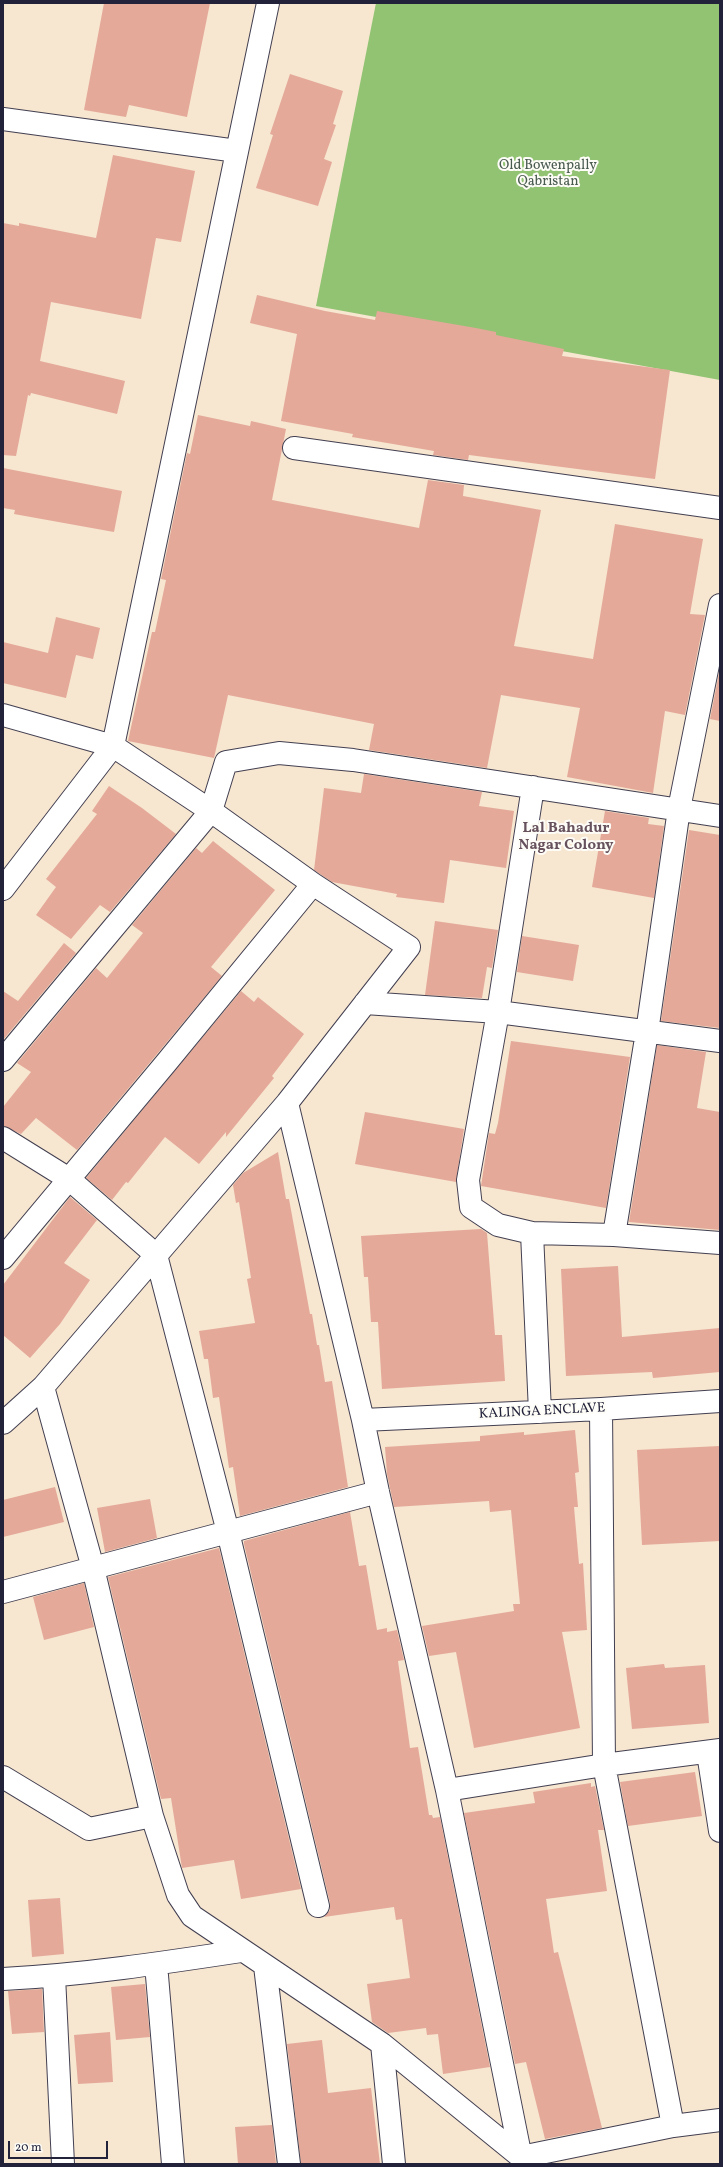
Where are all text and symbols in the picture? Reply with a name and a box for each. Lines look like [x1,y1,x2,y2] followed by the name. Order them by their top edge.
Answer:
[499,158,597,190] park label: Old Bowenpally Qabristan
[518,820,614,855] district label: Lal Bahadur Nagar Colony
[478,1400,606,1424] street label: KALINGA ENCLAVE
[10,2133,110,2159] scale bar
[15,2140,42,2156] text: 20 m

